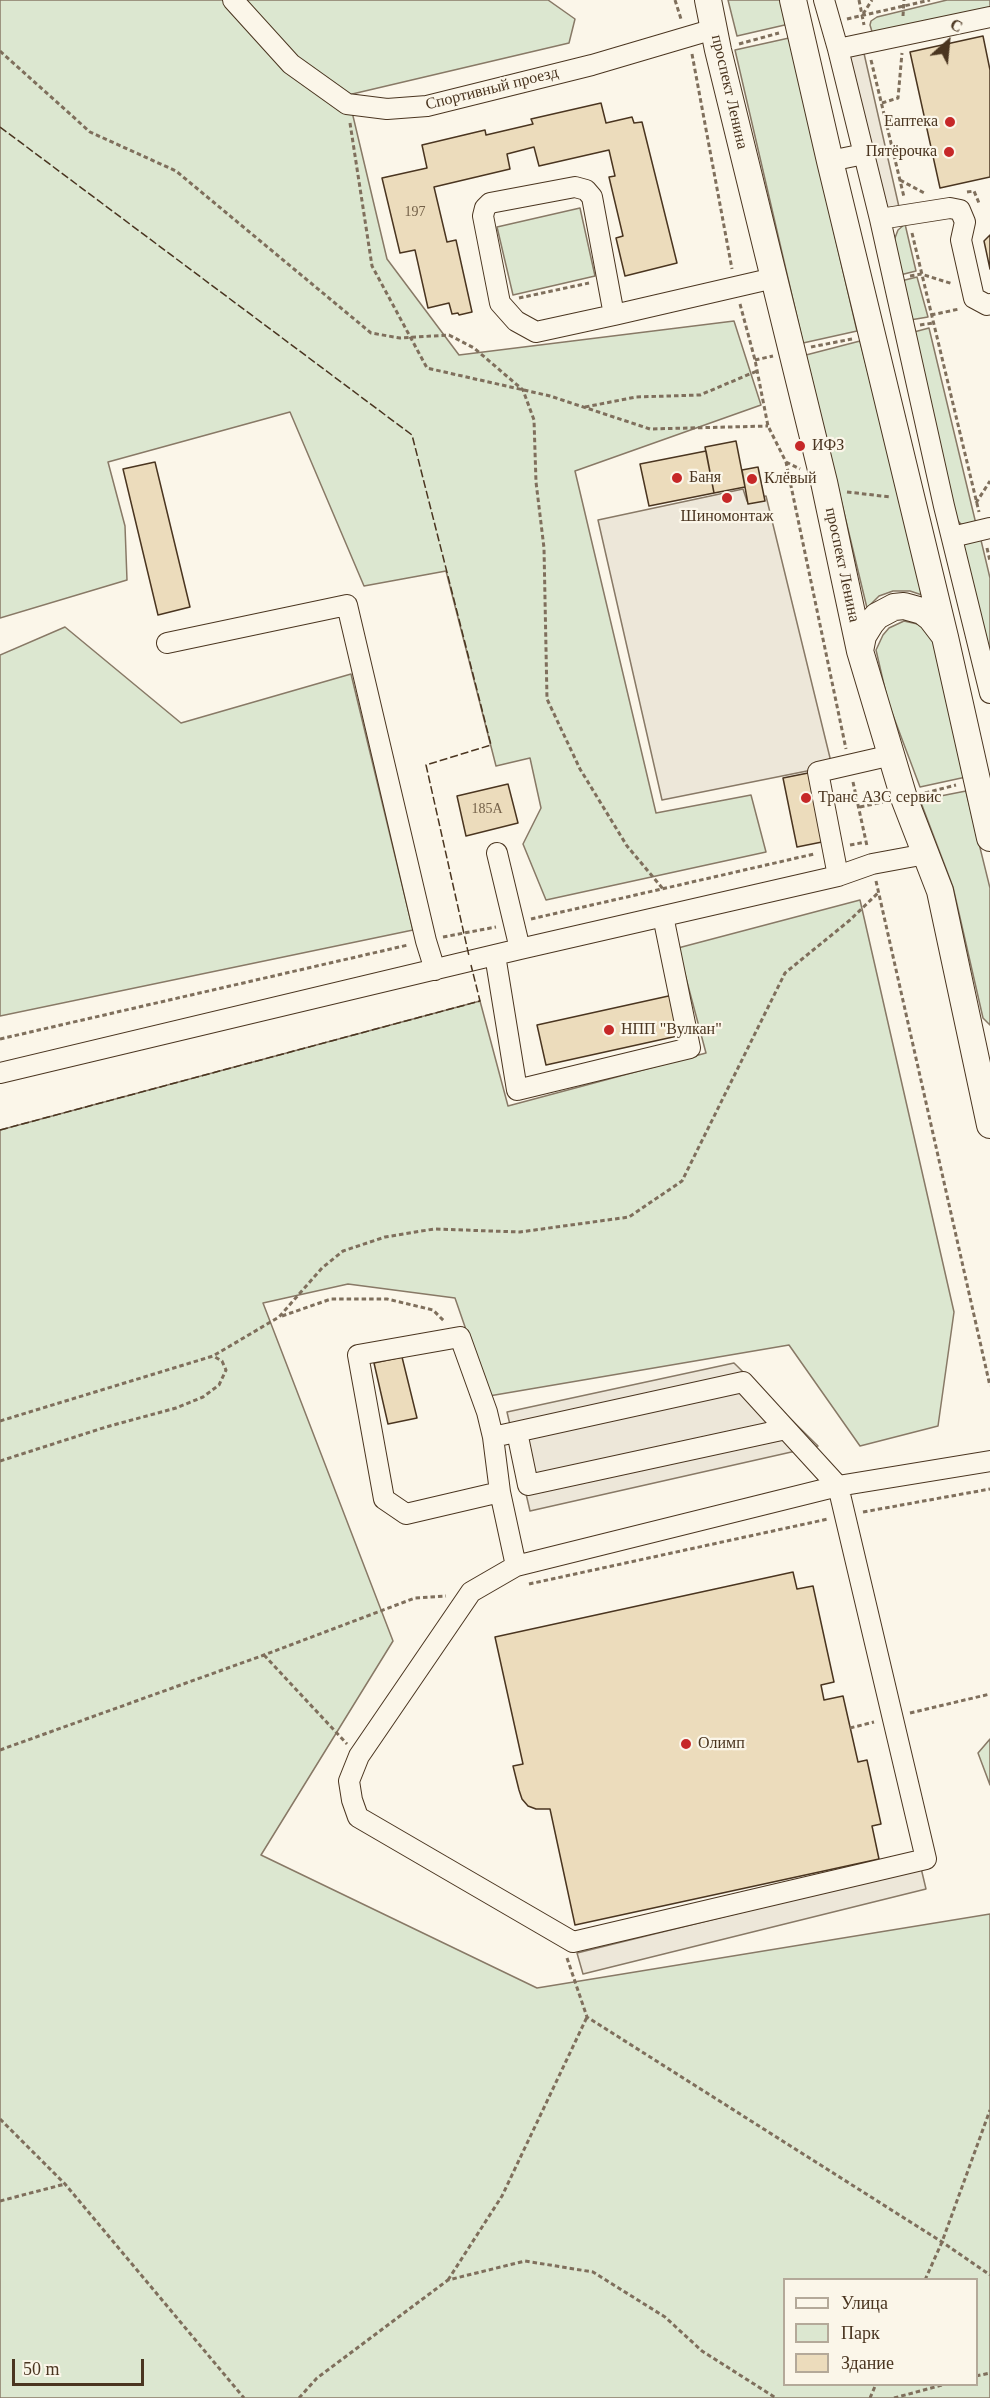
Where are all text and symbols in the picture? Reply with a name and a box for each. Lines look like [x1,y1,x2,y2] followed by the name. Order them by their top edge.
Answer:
[918,12,978,72] north arrow
[947,15,965,36] text: С
[706,33,752,151] street label: проспект Ленина
[424,63,560,115] street label: Спортивный проезд
[884,112,938,132] place label: Еаптека
[943,115,957,129] marker: Еаптека
[866,142,937,162] place label: Пятёрочка
[942,145,956,159] marker: Пятёрочка
[404,204,426,220] house number: 197
[812,436,844,456] place label: ИФЗ
[793,439,807,453] marker: ИФЗ
[689,468,721,488] place label: Баня
[764,469,817,489] place label: Клёвый
[670,471,684,485] marker: Баня
[745,472,759,486] marker: Клёвый
[720,491,734,505] marker: Шиномонтаж
[820,506,864,624] street label: проспект Ленина
[681,507,773,527] place label: Шиномонтаж
[818,788,941,808] place label: Транс АЗС сервис
[799,791,813,805] marker: Транс АЗС сервис
[471,801,503,817] house number: 185А
[621,1020,722,1040] place label: НПП "Вулкан"
[602,1023,616,1037] marker: НПП "Вулкан"
[698,1734,745,1754] place label: Олимп
[679,1737,693,1751] marker: Олимп
[783,2278,978,2386] legend
[841,2293,888,2313] text: Улица
[841,2323,880,2343] text: Парк
[15,2347,147,2385] scale bar
[841,2353,894,2373] text: Здание
[23,2359,60,2379] text: 50 m

